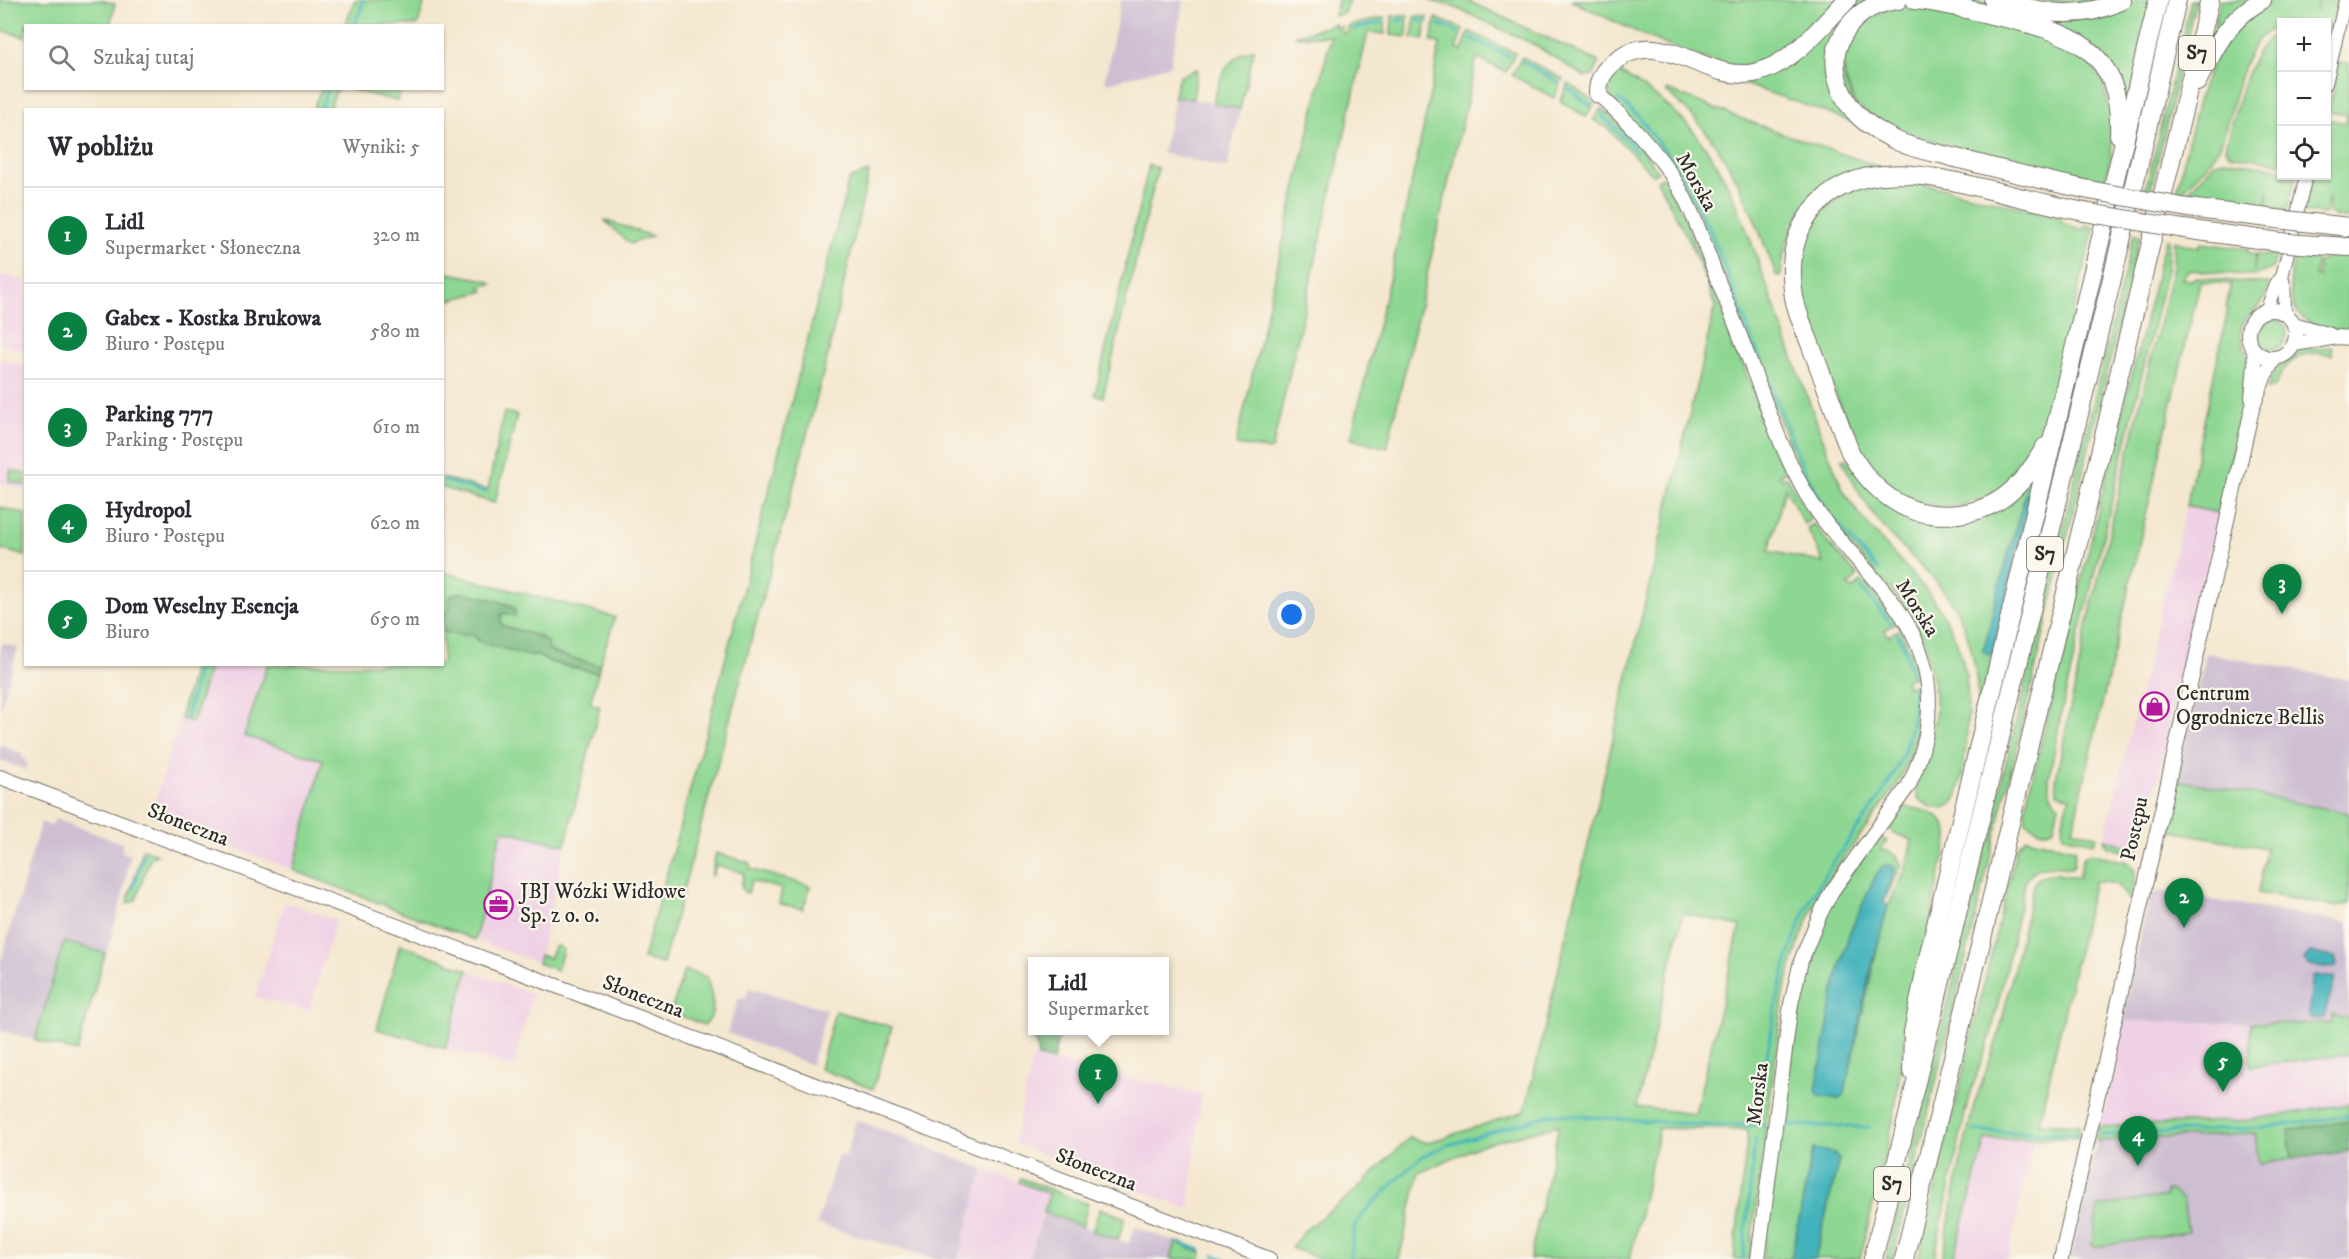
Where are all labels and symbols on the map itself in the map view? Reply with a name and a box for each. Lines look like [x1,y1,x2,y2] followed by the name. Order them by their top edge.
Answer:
[2179,36,2215,70] road number: S7
[1669,148,1723,216] street label: Morska
[2027,537,2063,571] road number: S7
[2262,564,2302,614] pin: 3
[1889,574,1945,642] street label: Morska
[1277,600,1306,629] your location
[2176,681,2324,731] place label: Centrum Ogrodnicze Bellis
[2139,690,2171,722] shop icon: Centrum Ogrodnicze Bellis
[2116,794,2154,864] street label: Postępu
[144,798,232,852] street label: Słoneczna
[2164,878,2204,928] pin: 2
[518,879,686,929] place label: JBJ Wózki Widłowe Sp. z o. o.
[483,888,515,920] office icon: JBJ Wózki Widłowe Sp. z o. o.
[599,970,687,1024] street label: Słoneczna
[2204,1042,2242,1092] pin: 5
[1078,1054,1118,1104] pin: 1
[1741,1061,1775,1127] street label: Morska
[2118,1116,2158,1166] pin: 4
[1052,1143,1140,1197] street label: Słoneczna
[1874,1167,1910,1201] road number: S7

